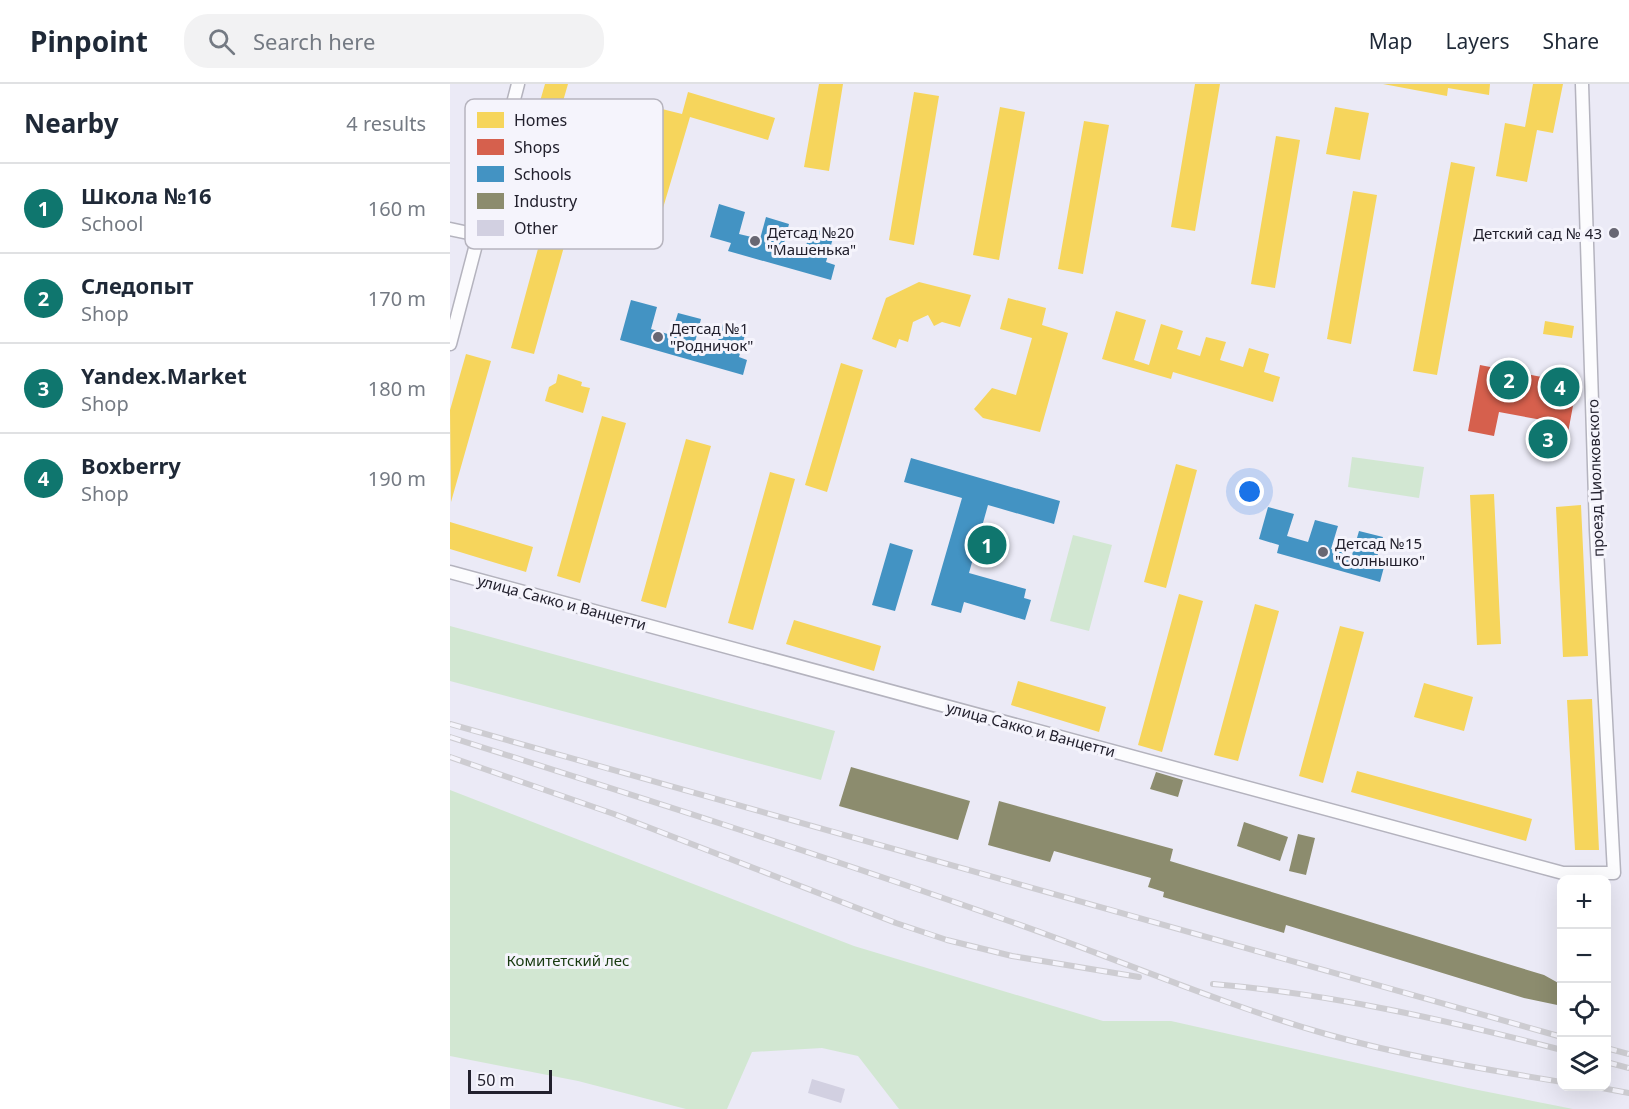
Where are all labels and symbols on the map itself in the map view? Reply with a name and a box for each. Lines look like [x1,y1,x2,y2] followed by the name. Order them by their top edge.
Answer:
[465,99,663,249] legend
[514,109,567,131] text: Homes
[514,136,560,158] text: Shops
[514,163,572,185] text: Schools
[514,190,578,212] text: Industry
[514,217,558,239] text: Other
[767,222,856,259] place label: Детсад №20 "Машенька"
[1473,223,1602,243] place label: Детский сад № 43
[1607,226,1621,240] marker: Детский сад № 43
[748,234,762,248] marker: Детсад №20 "Машенька"
[670,318,753,355] place label: Детсад №1 "Родничок"
[651,330,665,344] marker: Детсад №1 "Родничок"
[1490,358,1528,402] pin: 2
[1540,364,1580,410] pin: 4
[1582,399,1608,557] street label: проезд Циолковского
[1528,416,1568,462] pin: 3
[1235,477,1264,506] your location
[968,522,1006,568] pin: 1
[1335,533,1425,570] place label: Детсад №15 "Солнышко"
[1316,545,1330,559] marker: Детсад №15 "Солнышко"
[475,570,649,634] street label: улица Сакко и Ванцетти
[944,697,1118,761] street label: улица Сакко и Ванцетти
[507,950,629,970] park label: Комитетский лес
[468,1067,552,1094] scale bar

